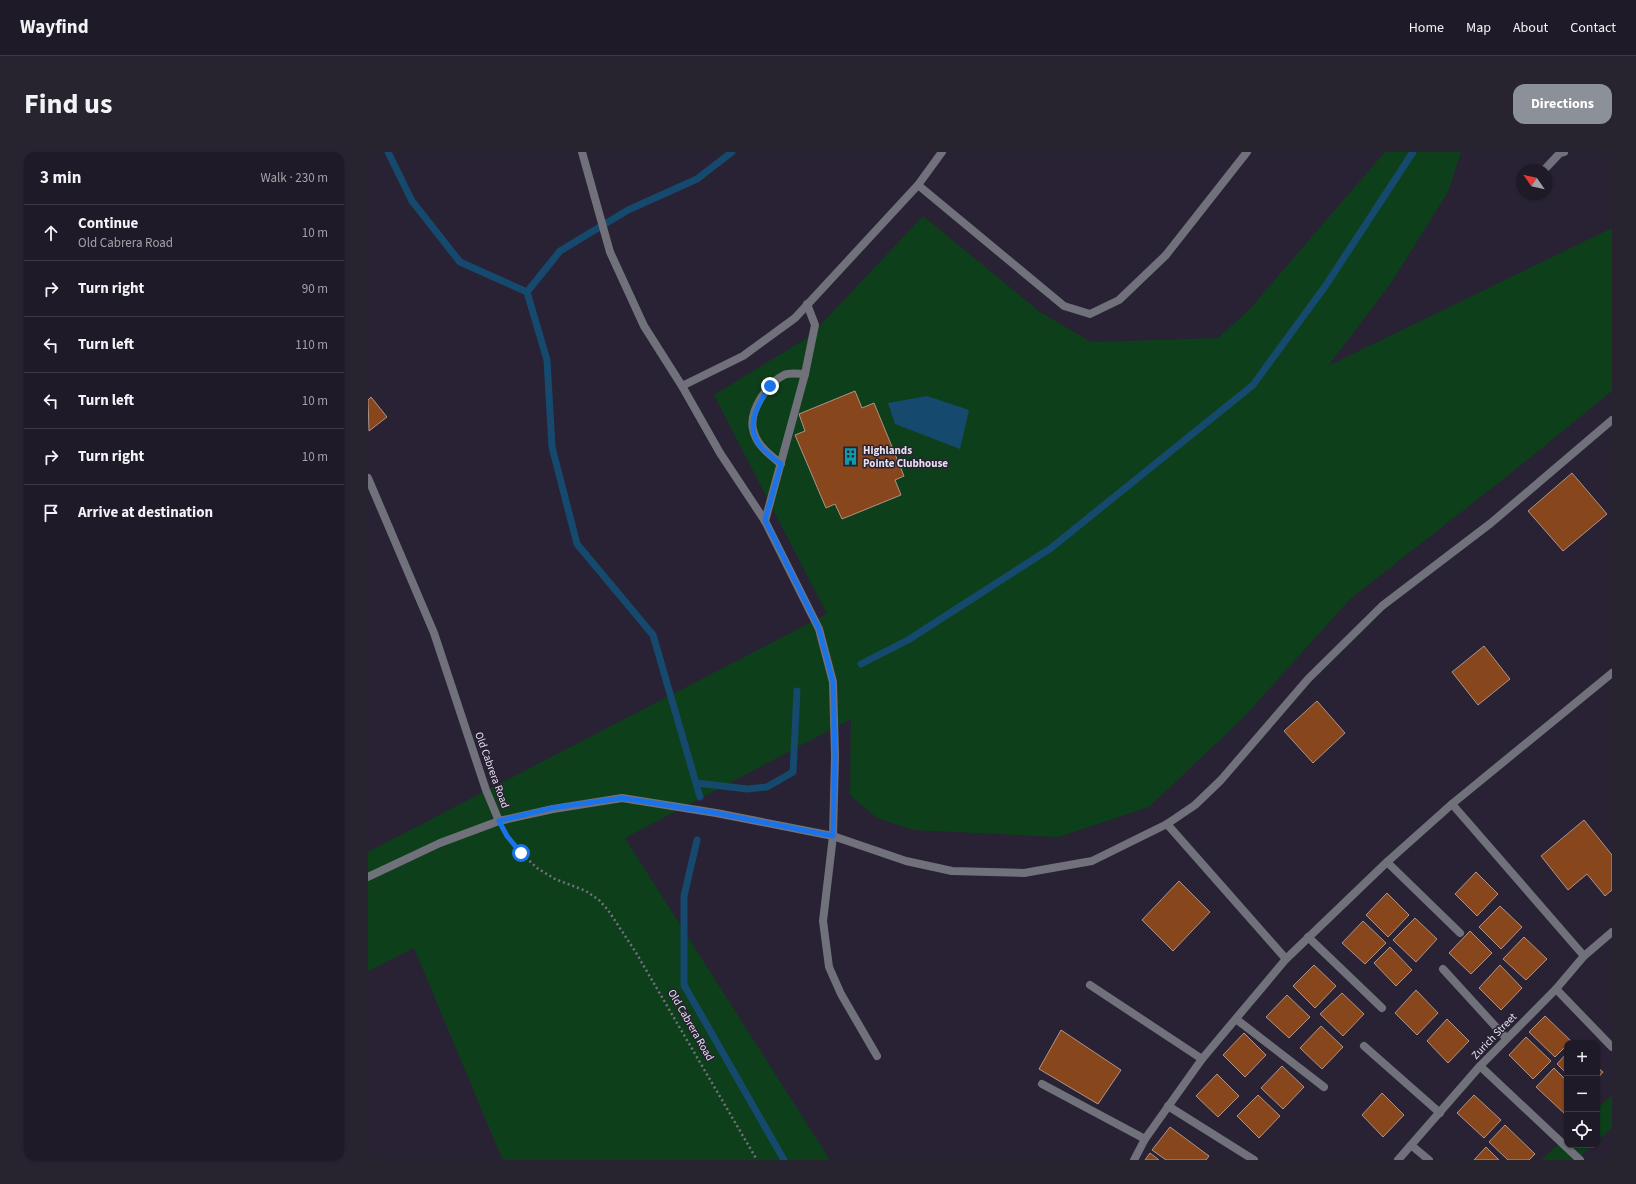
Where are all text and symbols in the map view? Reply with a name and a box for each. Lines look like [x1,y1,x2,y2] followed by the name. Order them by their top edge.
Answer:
[20,14,89,41] text: Wayfind
[1409,18,1444,38] text: Home
[1466,18,1491,38] text: Map
[1513,18,1548,38] text: About
[1570,18,1616,38] text: Contact
[24,84,112,124] text: Find us
[1513,84,1612,124] button: Directions
[1516,164,1552,200] north arrow
[40,166,81,190] text: 3 min
[260,169,328,187] text: Walk · 230 m
[78,213,138,234] text: Continue
[40,222,62,244] icon: ahead
[302,224,328,242] text: 10 m
[78,234,173,252] text: Old Cabrera Road
[40,278,62,300] icon: right
[78,278,144,299] text: Turn right
[302,280,328,298] text: 90 m
[40,334,62,356] icon: left
[78,334,134,355] text: Turn left
[295,336,328,354] text: 110 m
[761,377,779,395] route end
[40,390,62,412] icon: left
[78,390,134,411] text: Turn left
[302,392,328,410] text: 10 m
[863,443,948,471] place label: Highlands Pointe Clubhouse
[40,446,62,468] icon: right
[78,446,144,467] text: Turn right
[840,446,860,466] building icon: Highlands Pointe Clubhouse
[302,448,328,466] text: 10 m
[40,502,62,524] icon: arrive
[78,502,213,523] text: Arrive at destination
[471,730,513,810] street label: Old Cabrera Road
[512,844,530,862] route start
[664,986,718,1064] street label: Old Cabrera Road
[1468,1009,1520,1062] street label: Zurich Street
[1564,1040,1600,1148] map controls
[1564,1040,1600,1076] button: +
[1564,1076,1600,1112] button: −
[1564,1112,1600,1148] button: locate

